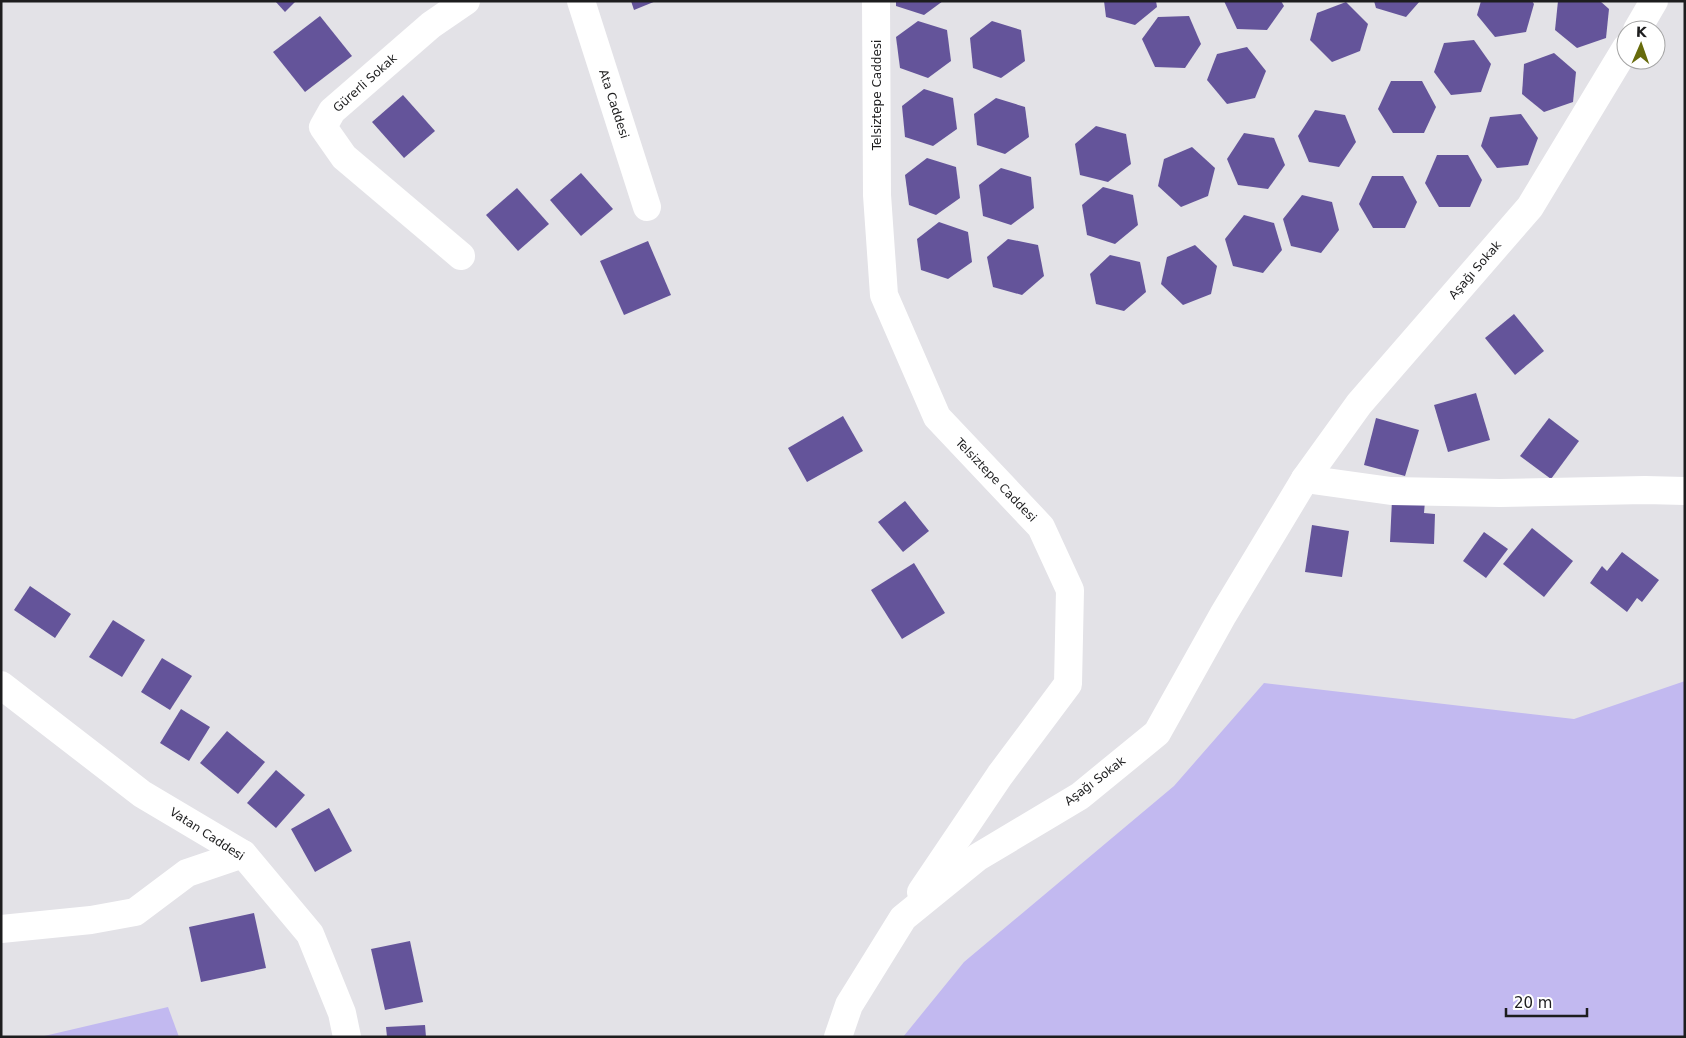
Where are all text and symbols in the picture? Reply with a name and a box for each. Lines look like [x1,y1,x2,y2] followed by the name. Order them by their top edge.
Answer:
[1616,20,1666,70] north arrow
[1636,24,1648,40] text: K
[870,40,884,151] street label: Telsiztepe Caddesi
[330,51,400,115] street label: Gürerli Sokak
[596,68,632,140] street label: Ata Caddesi
[1446,238,1504,302] street label: Aşağı Sokak
[952,435,1039,525] street label: Telsiztepe Caddesi
[1062,754,1128,808] street label: Aşağı Sokak
[167,805,247,863] street label: Vatan Caddesi
[1506,986,1587,1018] scale bar
[1514,994,1552,1012] text: 20 m

